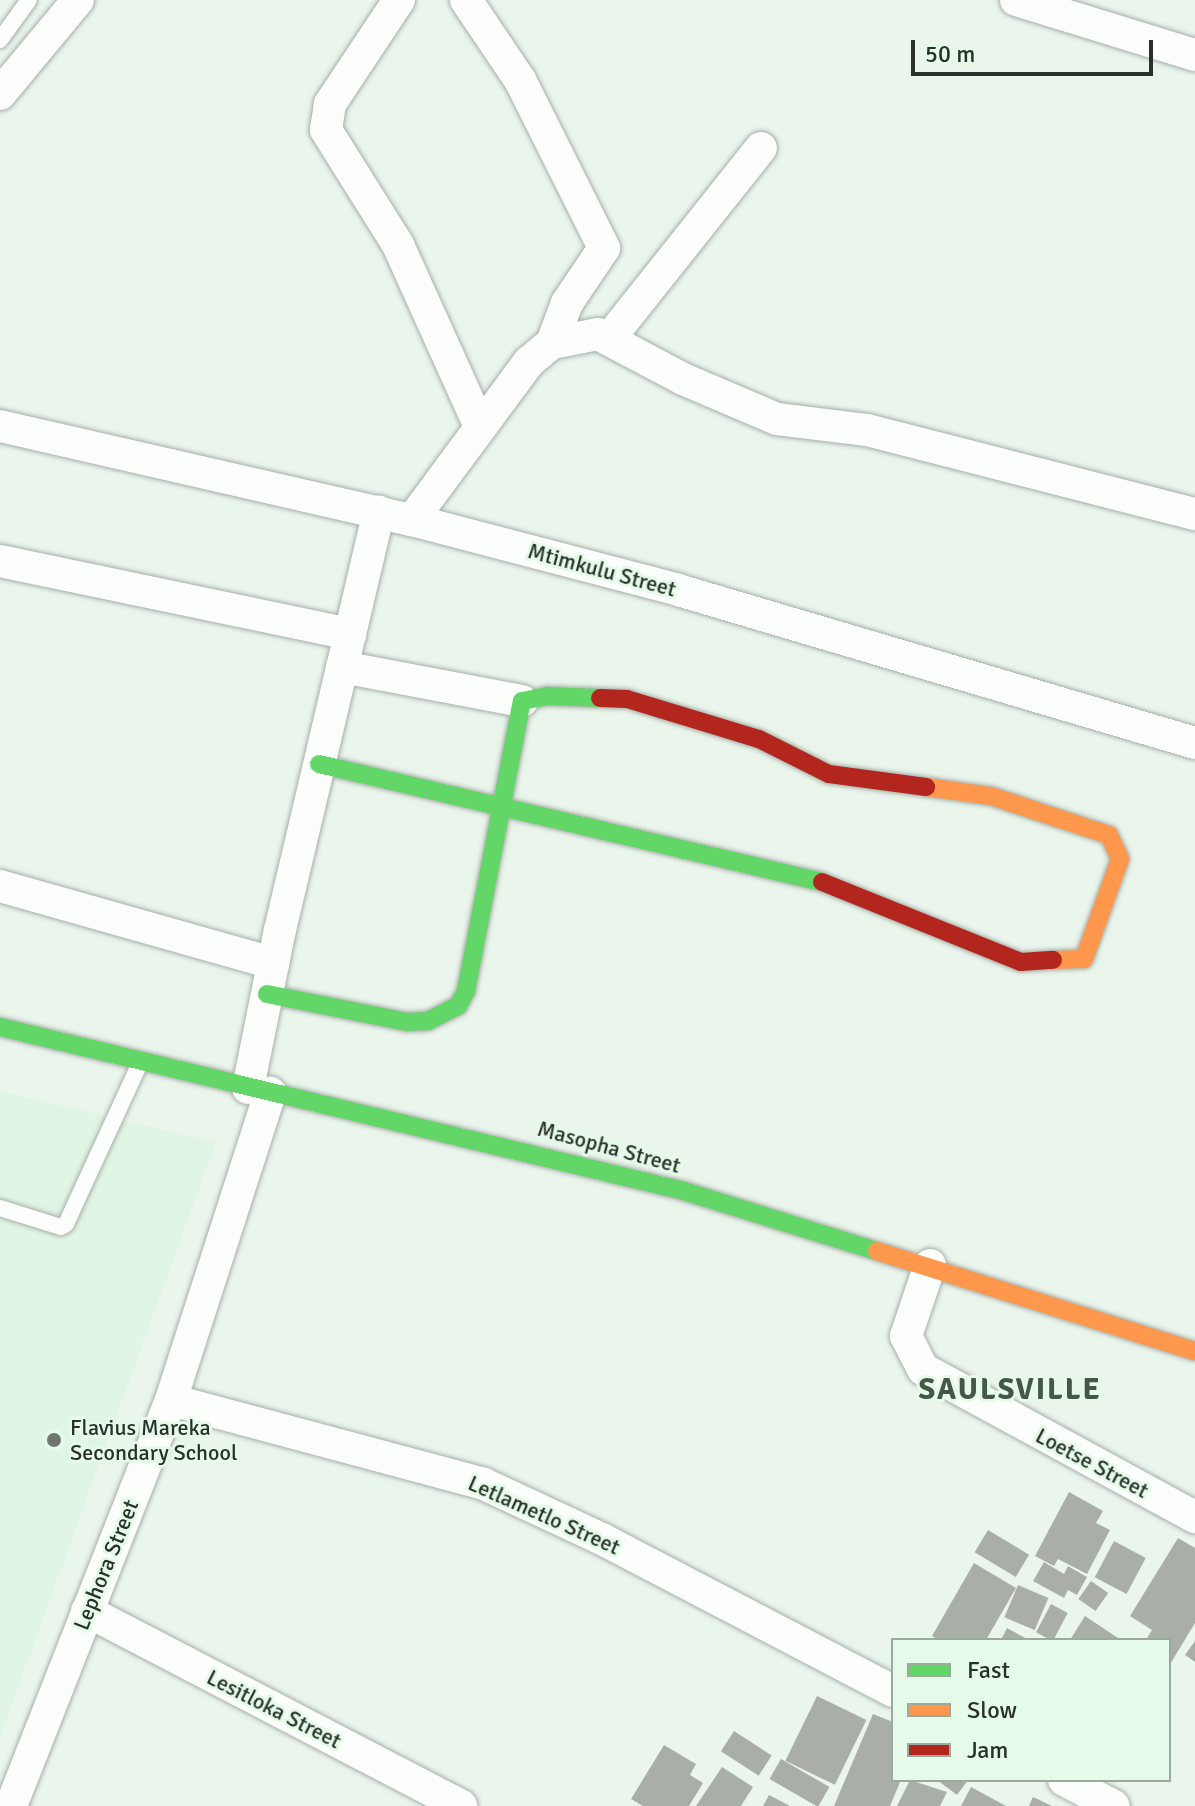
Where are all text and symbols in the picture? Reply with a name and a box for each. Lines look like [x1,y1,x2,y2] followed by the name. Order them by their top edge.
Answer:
[915,24,1157,74] scale bar
[925,39,975,69] text: 50 m
[525,538,679,602] street label: Mtimkulu Street
[535,1115,683,1179] street label: Masopha Street
[918,1372,1102,1408] district label: SAULSVILLE
[70,1414,237,1466] place label: Flavius Mareka Secondary School
[1031,1422,1153,1504] street label: Loetse Street
[45,1431,63,1449] marker: Flavius Mareka Secondary School
[464,1470,624,1560] street label: Letlametlo Street
[68,1496,144,1634] street label: Lephora Street
[891,1638,1171,1782] legend
[967,1655,1010,1685] text: Fast
[202,1664,346,1754] street label: Lesitloka Street
[967,1695,1017,1725] text: Slow
[967,1735,1008,1765] text: Jam

